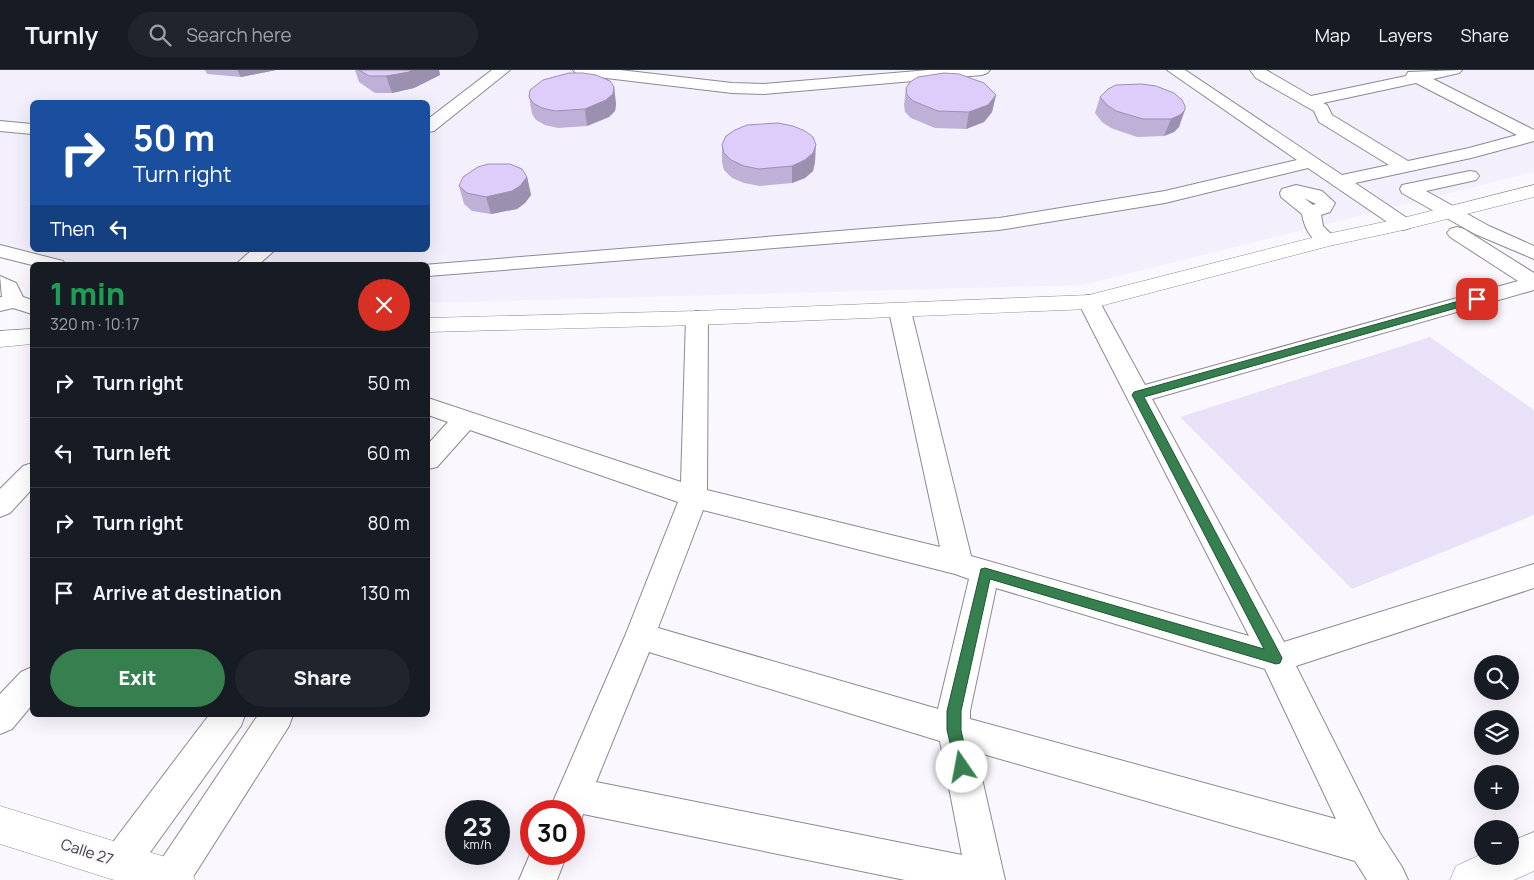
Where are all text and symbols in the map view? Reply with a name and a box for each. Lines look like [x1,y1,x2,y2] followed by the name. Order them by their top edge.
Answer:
[128,12,478,57] search box
[25,18,98,51] text: Turnly
[146,21,174,49] icon: search
[186,22,292,48] text: Search here
[1315,23,1350,47] text: Map
[1378,23,1432,47] text: Layers
[1460,23,1509,47] text: Share
[133,114,215,162] text: 50 m
[50,120,115,185] icon: right
[133,159,231,189] text: Turn right
[105,215,133,243] icon: left
[50,216,95,242] text: Then
[50,273,125,314] text: 1 min
[1456,278,1498,320] pin
[358,279,410,331] button: close
[1463,285,1491,313] icon: arrive
[50,313,140,335] text: 320 m · 10:17
[50,369,78,397] icon: right
[93,370,183,396] text: Turn right
[368,370,410,396] text: 50 m
[50,439,78,467] icon: left
[93,440,171,466] text: Turn left
[367,440,410,466] text: 60 m
[50,509,78,537] icon: right
[93,510,183,536] text: Turn right
[367,510,410,536] text: 80 m
[50,579,78,607] icon: arrive
[93,580,282,606] text: Arrive at destination
[361,580,410,606] text: 130 m
[50,649,225,707] button: Exit
[235,649,410,707] button: Share
[1474,655,1519,865] map controls
[1474,655,1519,700] button: search
[1474,710,1519,755] button: layers
[935,740,987,792] position arrow
[1474,765,1519,810] button: +
[520,800,585,865] speed limit sign: 30
[463,809,492,844] text: 23
[1474,820,1519,865] button: −
[58,833,116,870] street label: Calle 27
[464,836,491,853] text: km/h

